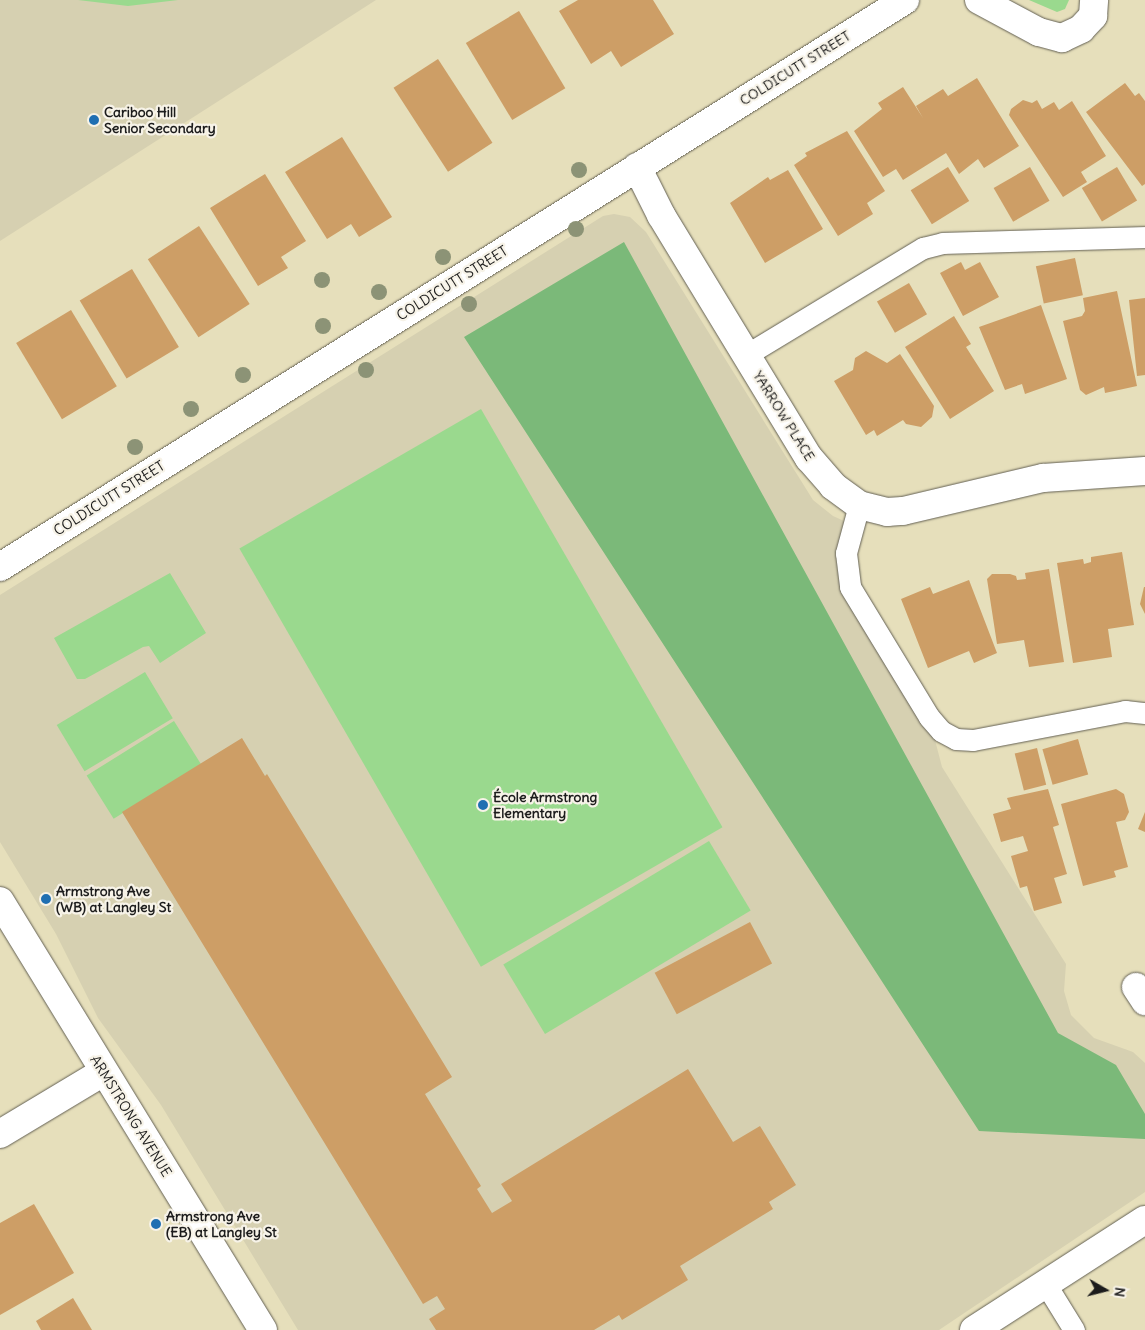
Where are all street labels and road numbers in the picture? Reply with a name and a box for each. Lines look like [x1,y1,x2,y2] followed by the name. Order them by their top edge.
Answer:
[737,27,853,109] street label: COLDICUTT STREET
[394,242,510,324] street label: COLDICUTT STREET
[750,368,818,464] street label: YARROW PLACE
[51,457,167,539] street label: COLDICUTT STREET
[87,1052,175,1180] street label: ARMSTRONG AVENUE

